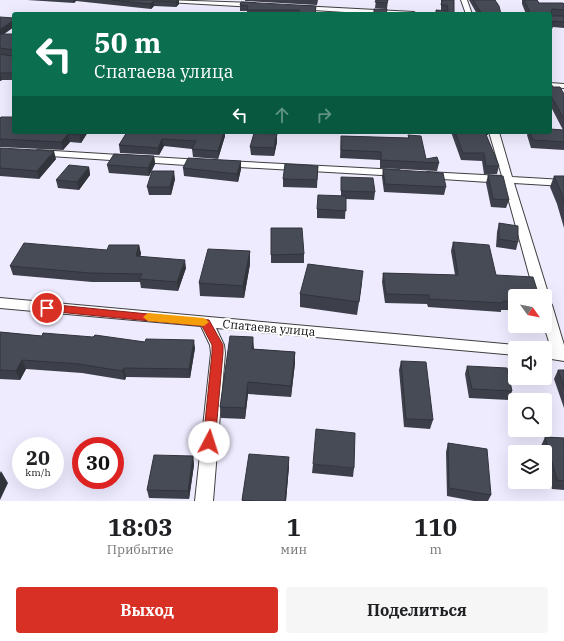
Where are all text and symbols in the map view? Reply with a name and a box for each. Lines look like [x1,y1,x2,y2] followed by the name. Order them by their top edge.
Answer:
[94,24,161,61] text: 50 m
[28,28,80,80] icon: left
[94,60,234,83] text: Спатаева улица
[229,104,251,126] icon: left
[271,104,293,126] icon: ahead
[313,104,335,126] icon: right
[508,289,552,333] north arrow
[508,289,552,489] map controls
[30,291,64,325] pin
[36,297,58,319] icon: arrive
[222,316,316,339] street label: Спатаева улица
[508,341,552,385] button: sound
[508,393,552,437] button: search
[188,421,230,463] position arrow
[72,437,124,489] speed limit sign: 30
[26,444,50,471] text: 20
[508,445,552,489] button: layers
[25,466,51,479] text: km/h
[108,511,173,543] text: 18:03
[287,511,301,543] text: 1
[414,511,457,543] text: 110
[107,541,173,558] text: Прибытие
[280,541,307,558] text: мин
[429,541,442,558] text: m
[16,587,278,633] button: Выход
[286,587,548,633] button: Поделиться

